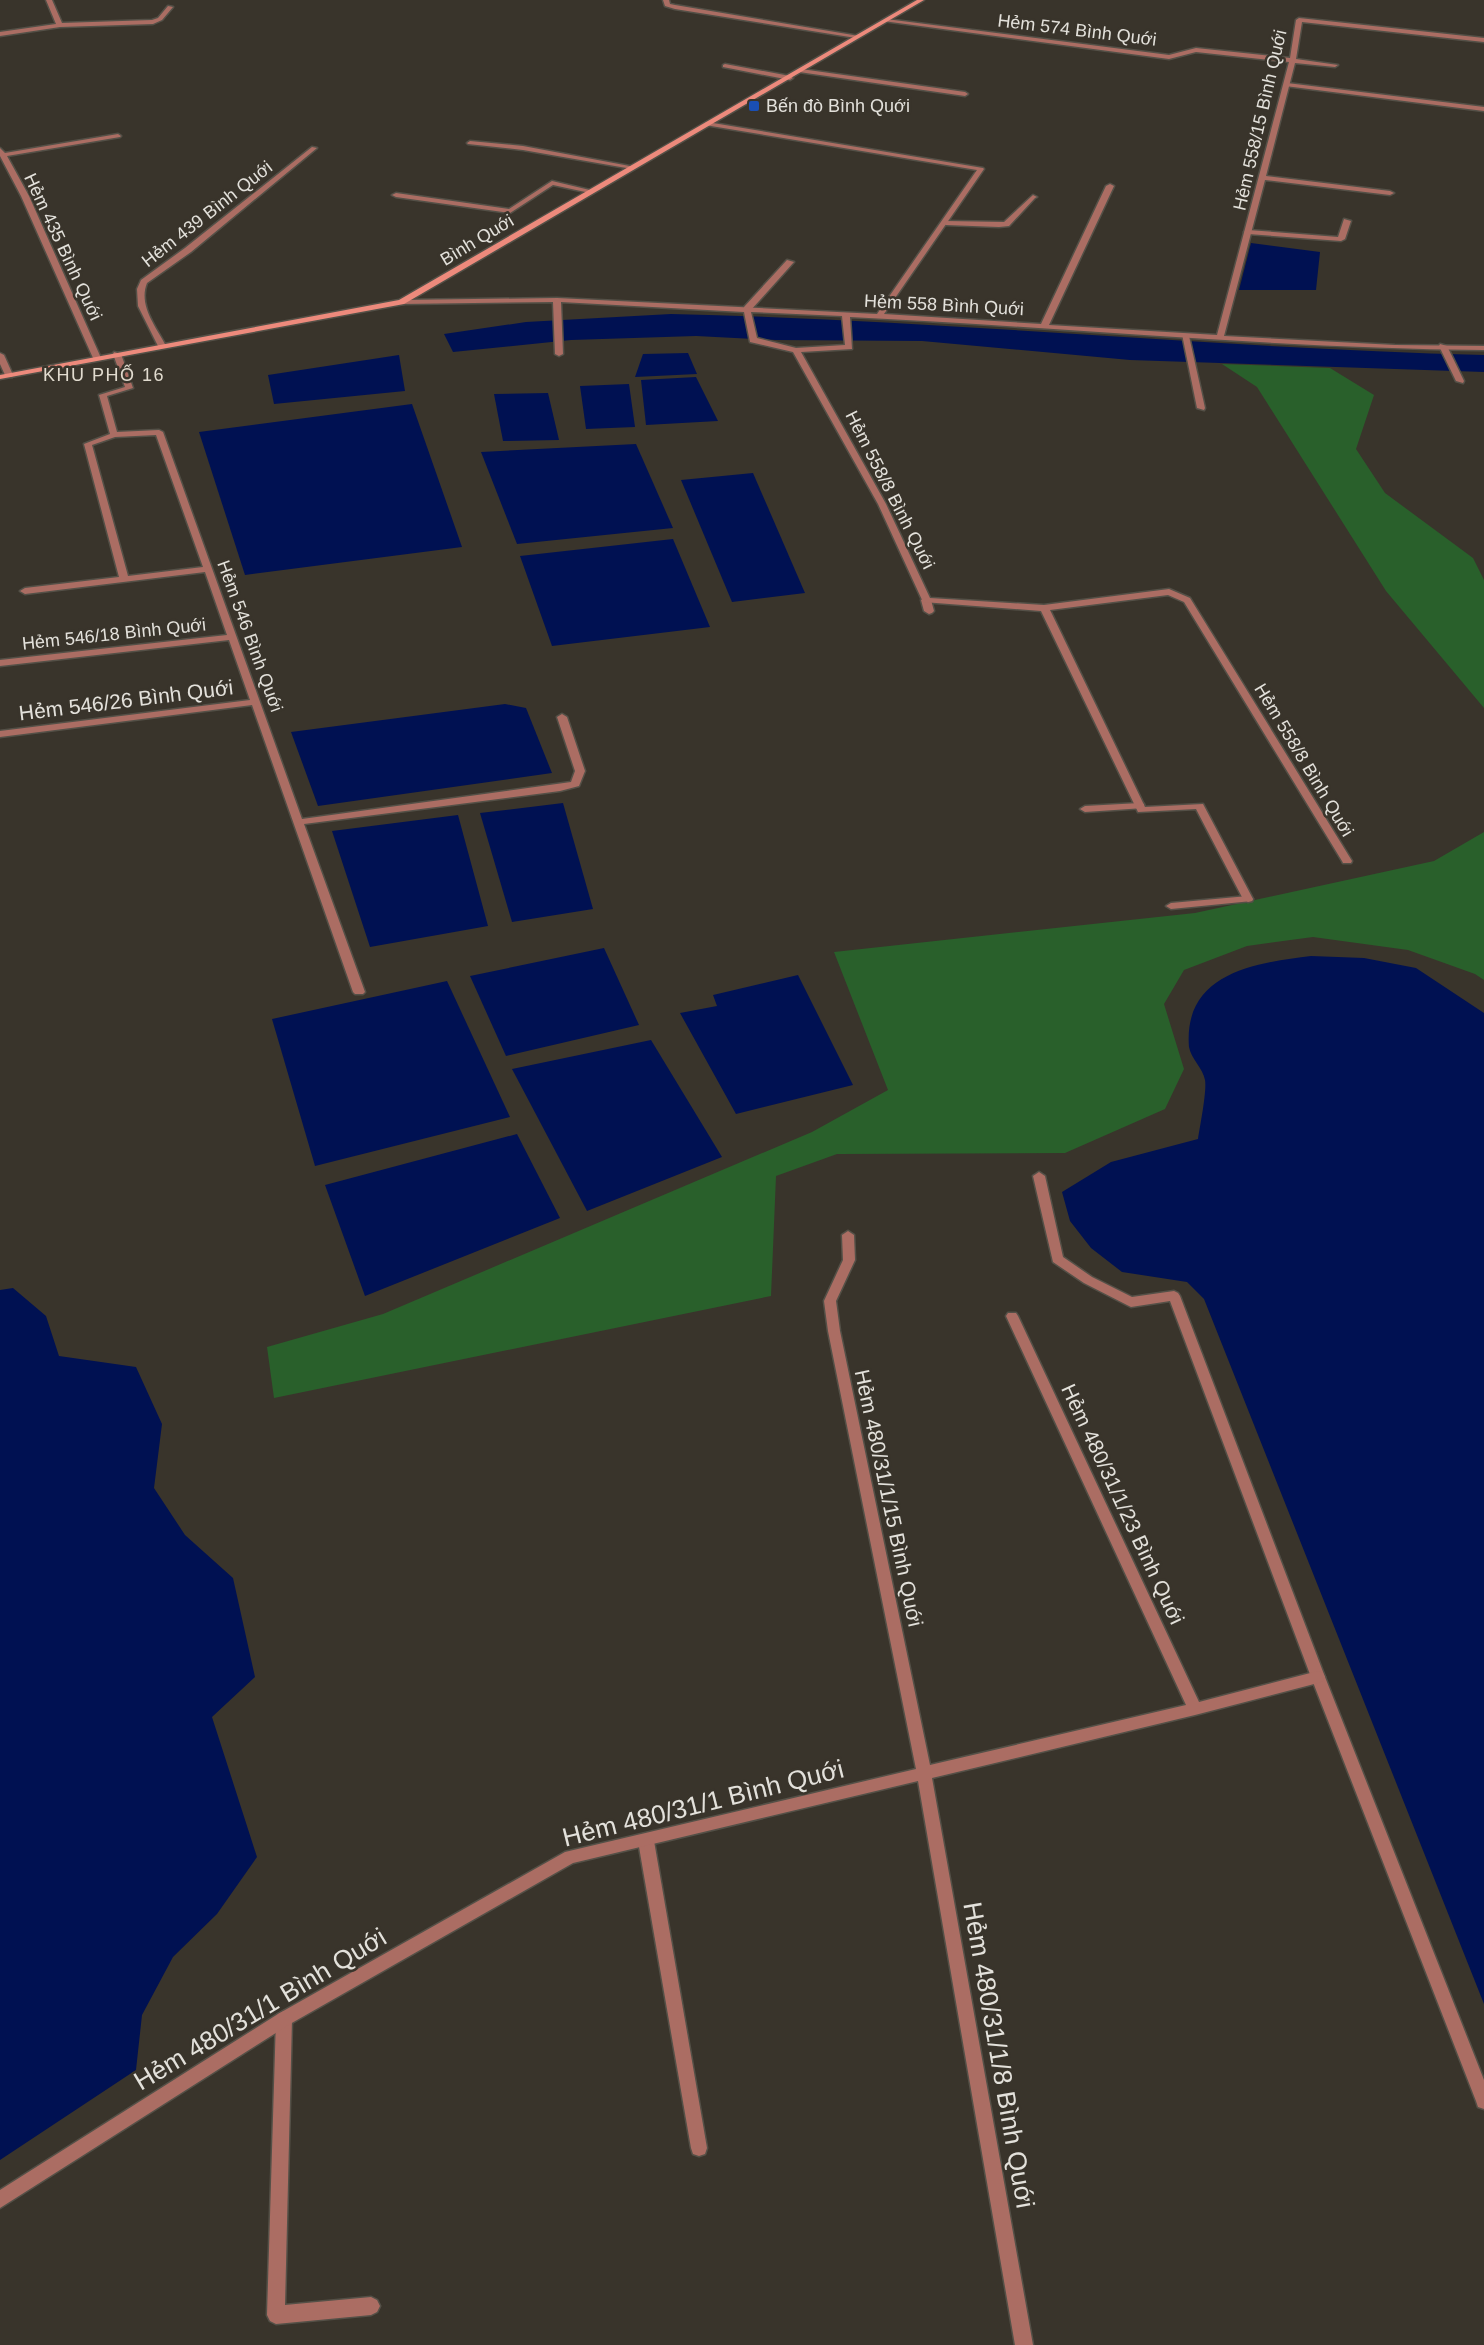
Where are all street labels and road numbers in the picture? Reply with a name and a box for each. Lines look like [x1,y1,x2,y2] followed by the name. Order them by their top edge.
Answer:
[996,10,1158,50] street label: Hẻm 574 Bình Quới
[1229,28,1291,212] street label: Hẻm 558/15 Bình Quới
[138,157,276,271] street label: Hẻm 439 Bình Quới
[20,170,106,324] street label: Hẻm 435 Bình Quới
[437,210,517,270] street label: Bình Quới
[864,291,1024,319] street label: Hẻm 558 Bình Quới
[841,408,939,572] street label: Hẻm 558/8 Bình Quới
[213,557,287,715] street label: Hẻm 546 Bình Quới
[21,614,207,654] street label: Hẻm 546/18 Bình Quới
[18,675,234,725] street label: Hẻm 546/26 Bình Quới
[1250,680,1358,840] street label: Hẻm 558/8 Bình Quới
[850,1367,928,1629] street label: Hẻm 480/31/1/15 Bình Quới
[1057,1380,1189,1628] street label: Hẻm 480/31/1/23 Bình Quới
[559,1754,847,1852] street label: Hẻm 480/31/1 Bình Quới
[957,1900,1041,2210] street label: Hẻm 480/31/1/8 Bình Quới
[129,1922,391,2096] street label: Hẻm 480/31/1 Bình Quới

